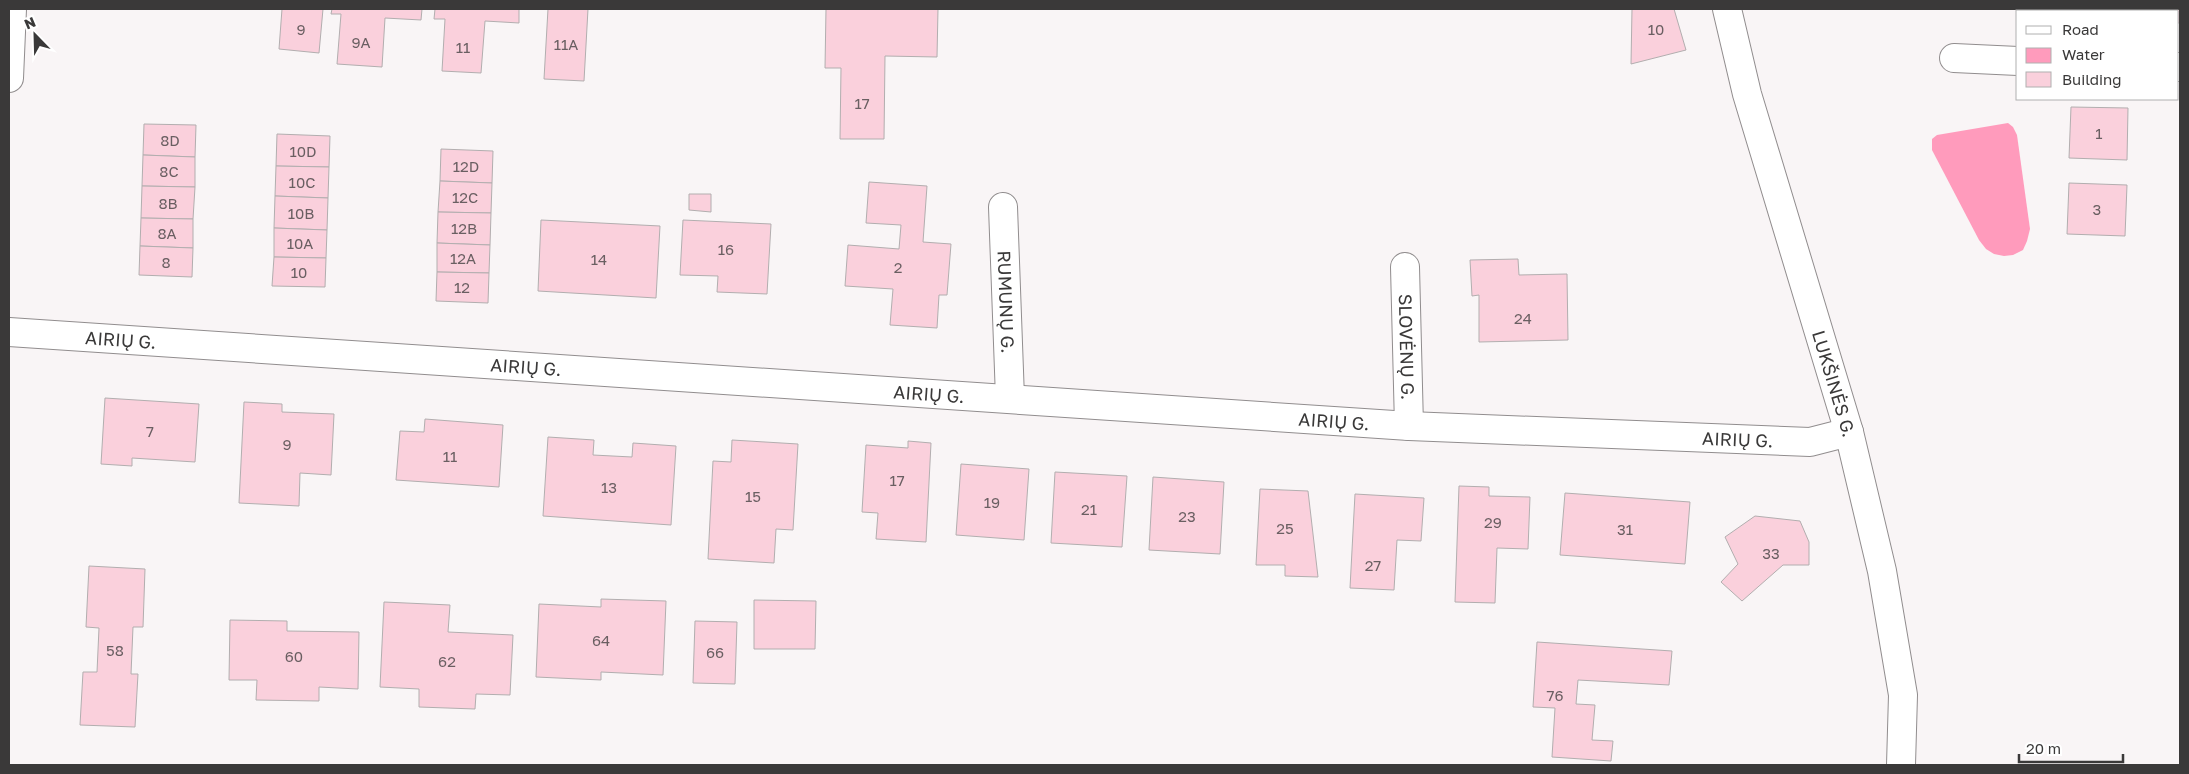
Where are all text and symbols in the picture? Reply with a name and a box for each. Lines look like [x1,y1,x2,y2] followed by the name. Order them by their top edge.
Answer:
[10,10,60,60] north arrow
[2016,10,2179,100] legend
[22,13,38,32] text: N
[296,20,306,38] house number: 9
[1648,20,1664,38] house number: 10
[2062,20,2099,38] text: Road
[351,33,371,51] house number: 9A
[554,35,578,53] house number: 11A
[456,38,470,56] house number: 11
[2062,45,2105,63] text: Water
[2062,70,2122,88] text: Building
[854,94,870,112] house number: 17
[2095,124,2103,142] house number: 1
[160,131,180,149] house number: 8D
[289,142,317,160] house number: 10D
[453,157,479,175] house number: 12D
[159,162,179,180] house number: 8C
[289,173,315,191] house number: 10C
[452,188,478,206] house number: 12C
[158,194,178,212] house number: 8B
[2093,200,2101,218] house number: 3
[288,204,314,222] house number: 10B
[451,219,477,237] house number: 12B
[157,224,177,242] house number: 8A
[287,234,313,252] house number: 10A
[718,240,734,258] house number: 16
[450,249,476,267] house number: 12A
[591,250,607,268] house number: 14
[994,250,1019,354] street label: RUMUNŲ G.
[161,253,171,271] house number: 8
[894,258,902,276] house number: 2
[291,263,307,281] house number: 10
[454,278,470,296] house number: 12
[1395,294,1419,400] street label: SLOVĖNŲ G.
[1514,309,1532,327] house number: 24
[85,326,157,353] street label: AIRIŲ G.
[1808,328,1861,439] street label: LUKŠINĖS G.
[490,353,562,380] street label: AIRIŲ G.
[893,380,965,407] street label: AIRIŲ G.
[1298,408,1370,434] street label: AIRIŲ G.
[146,422,154,440] house number: 7
[1702,427,1774,452] street label: AIRIŲ G.
[282,435,292,453] house number: 9
[443,447,457,465] house number: 11
[889,471,905,489] house number: 17
[601,478,617,496] house number: 13
[745,487,761,505] house number: 15
[984,493,1000,511] house number: 19
[1081,500,1097,518] house number: 21
[1178,507,1196,525] house number: 23
[1484,513,1502,531] house number: 29
[1276,519,1294,537] house number: 25
[1617,520,1633,538] house number: 31
[1762,544,1780,562] house number: 33
[1365,556,1381,574] house number: 27
[592,631,610,649] house number: 64
[106,641,124,659] house number: 58
[706,643,724,661] house number: 66
[285,647,303,665] house number: 60
[438,652,456,670] house number: 62
[1546,686,1564,704] house number: 76
[2019,732,2123,764] scale bar
[2026,739,2061,757] text: 20 m

